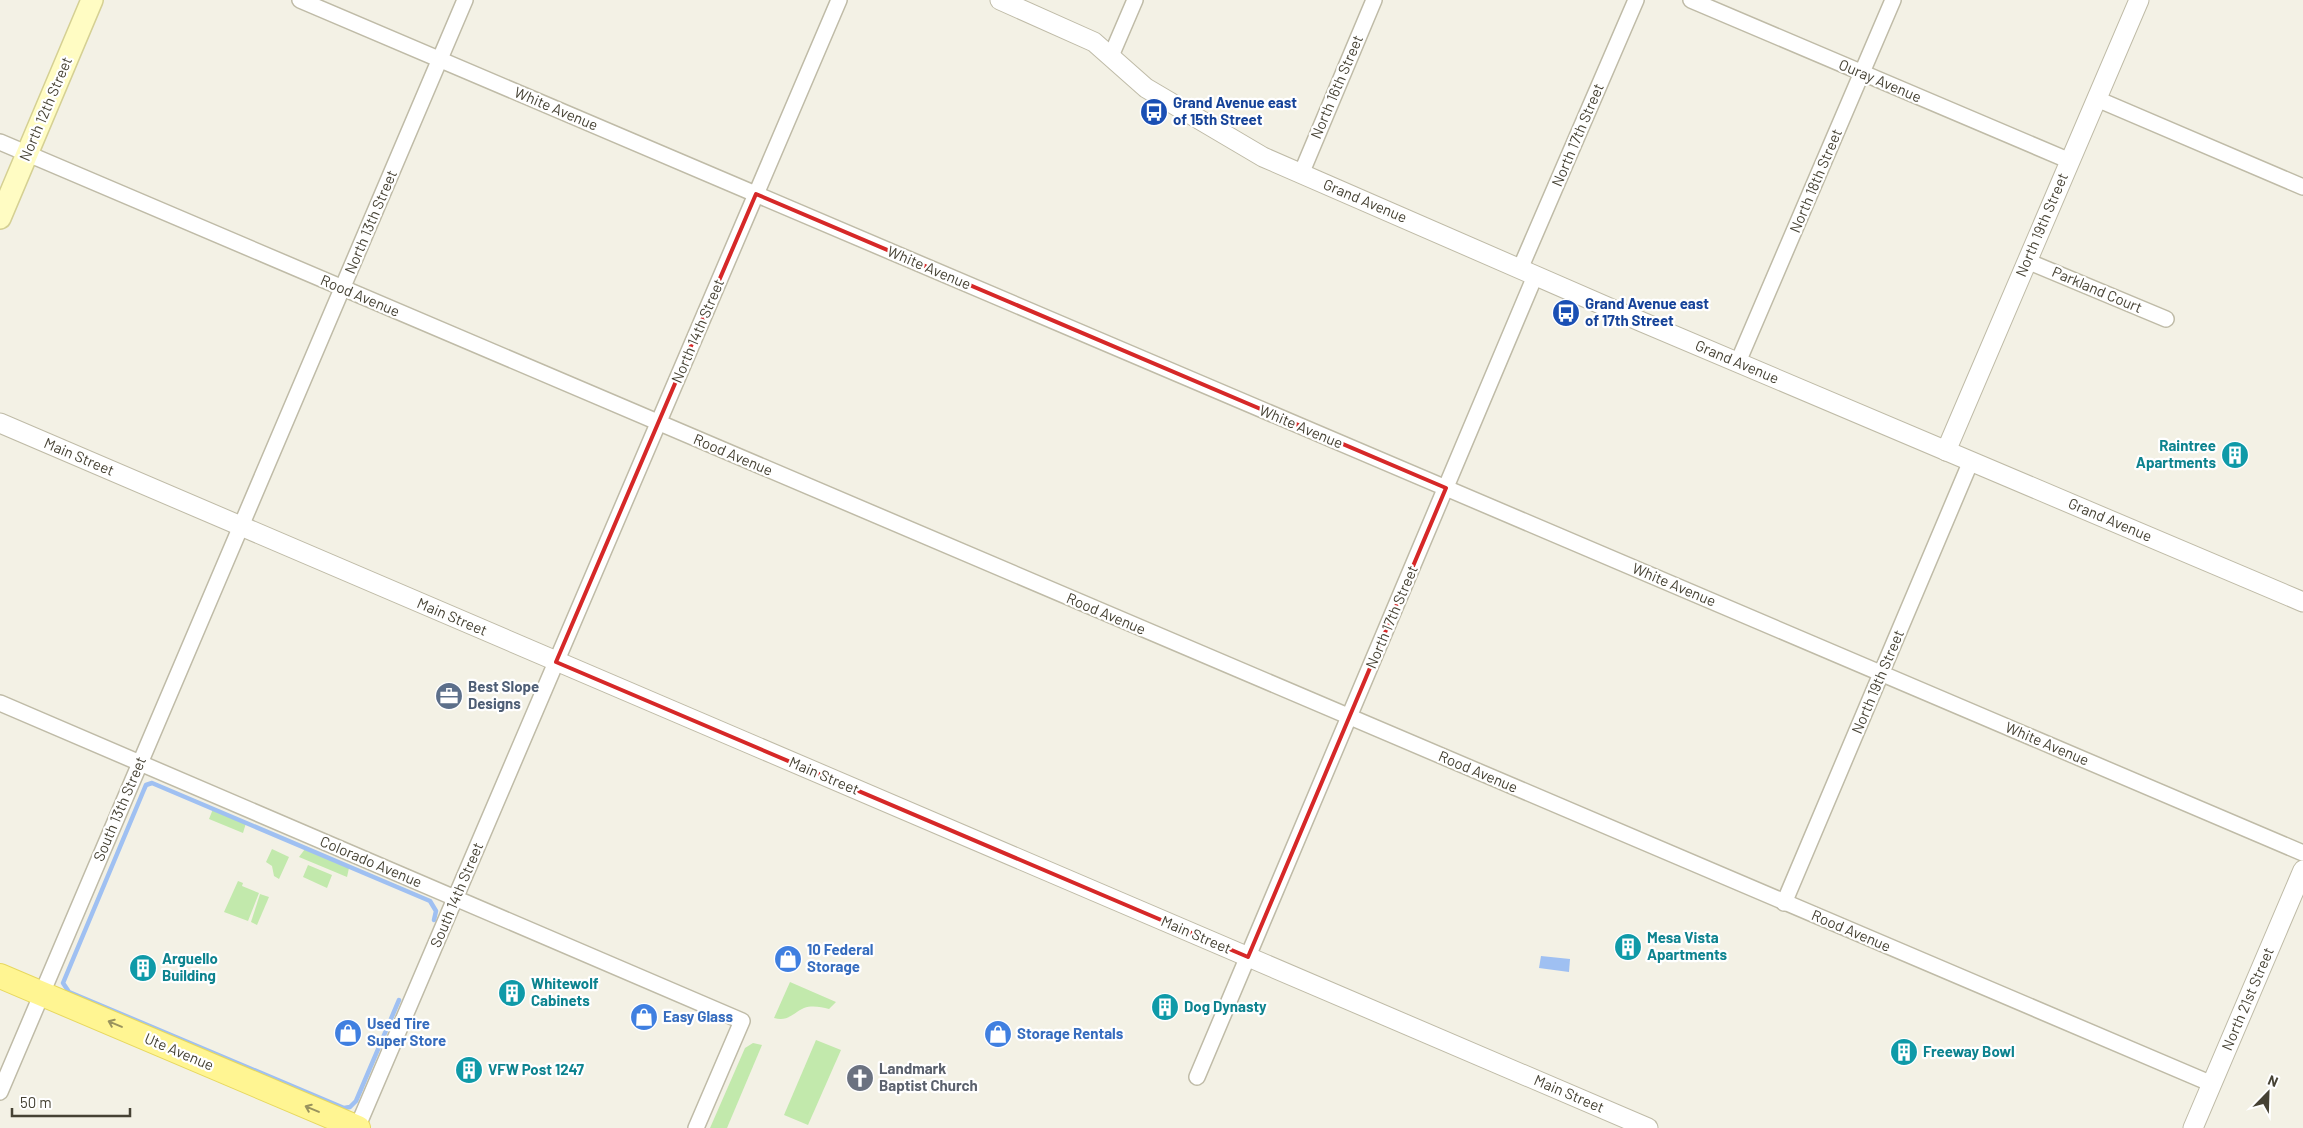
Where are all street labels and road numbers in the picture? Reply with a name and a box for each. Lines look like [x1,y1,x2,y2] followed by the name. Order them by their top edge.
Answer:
[1306,32,1366,141] street label: North 16th Street
[15,54,75,163] street label: North 12th Street
[1836,55,1924,106] street label: Ouray Avenue
[1547,80,1607,189] street label: North 17th Street
[512,82,601,134] street label: White Avenue
[1785,126,1845,235] street label: North 18th Street
[340,167,400,276] street label: North 13th Street
[2011,170,2071,279] street label: North 19th Street
[1321,174,1410,226] street label: Grand Avenue
[885,241,974,293] street label: White Avenue
[2050,262,2145,316] street label: Parkland Court
[318,270,403,320] street label: Rood Avenue
[667,276,727,385] street label: North 14th Street
[1693,335,1782,387] street label: Grand Avenue
[1257,400,1346,452] street label: White Avenue
[691,429,776,479] street label: Rood Avenue
[42,433,117,479] street label: Main Street
[2066,493,2155,545] street label: Grand Avenue
[1630,558,1719,610] street label: White Avenue
[1361,562,1421,671] street label: North 17th Street
[1064,588,1149,638] street label: Rood Avenue
[415,593,490,639] street label: Main Street
[1847,627,1907,736] street label: North 19th Street
[2003,717,2092,769] street label: White Avenue
[1436,746,1521,796] street label: Rood Avenue
[787,752,862,798] street label: Main Street
[89,754,149,864] street label: South 13th Street
[318,831,425,891] street label: Colorado Avenue
[426,839,486,950] street label: South 14th Street
[1809,905,1894,955] street label: Rood Avenue
[1159,911,1234,957] street label: Main Street
[2217,944,2277,1053] street label: North 21st Street
[142,1028,217,1074] street label: Ute Avenue
[1532,1070,1607,1116] street label: Main Street

